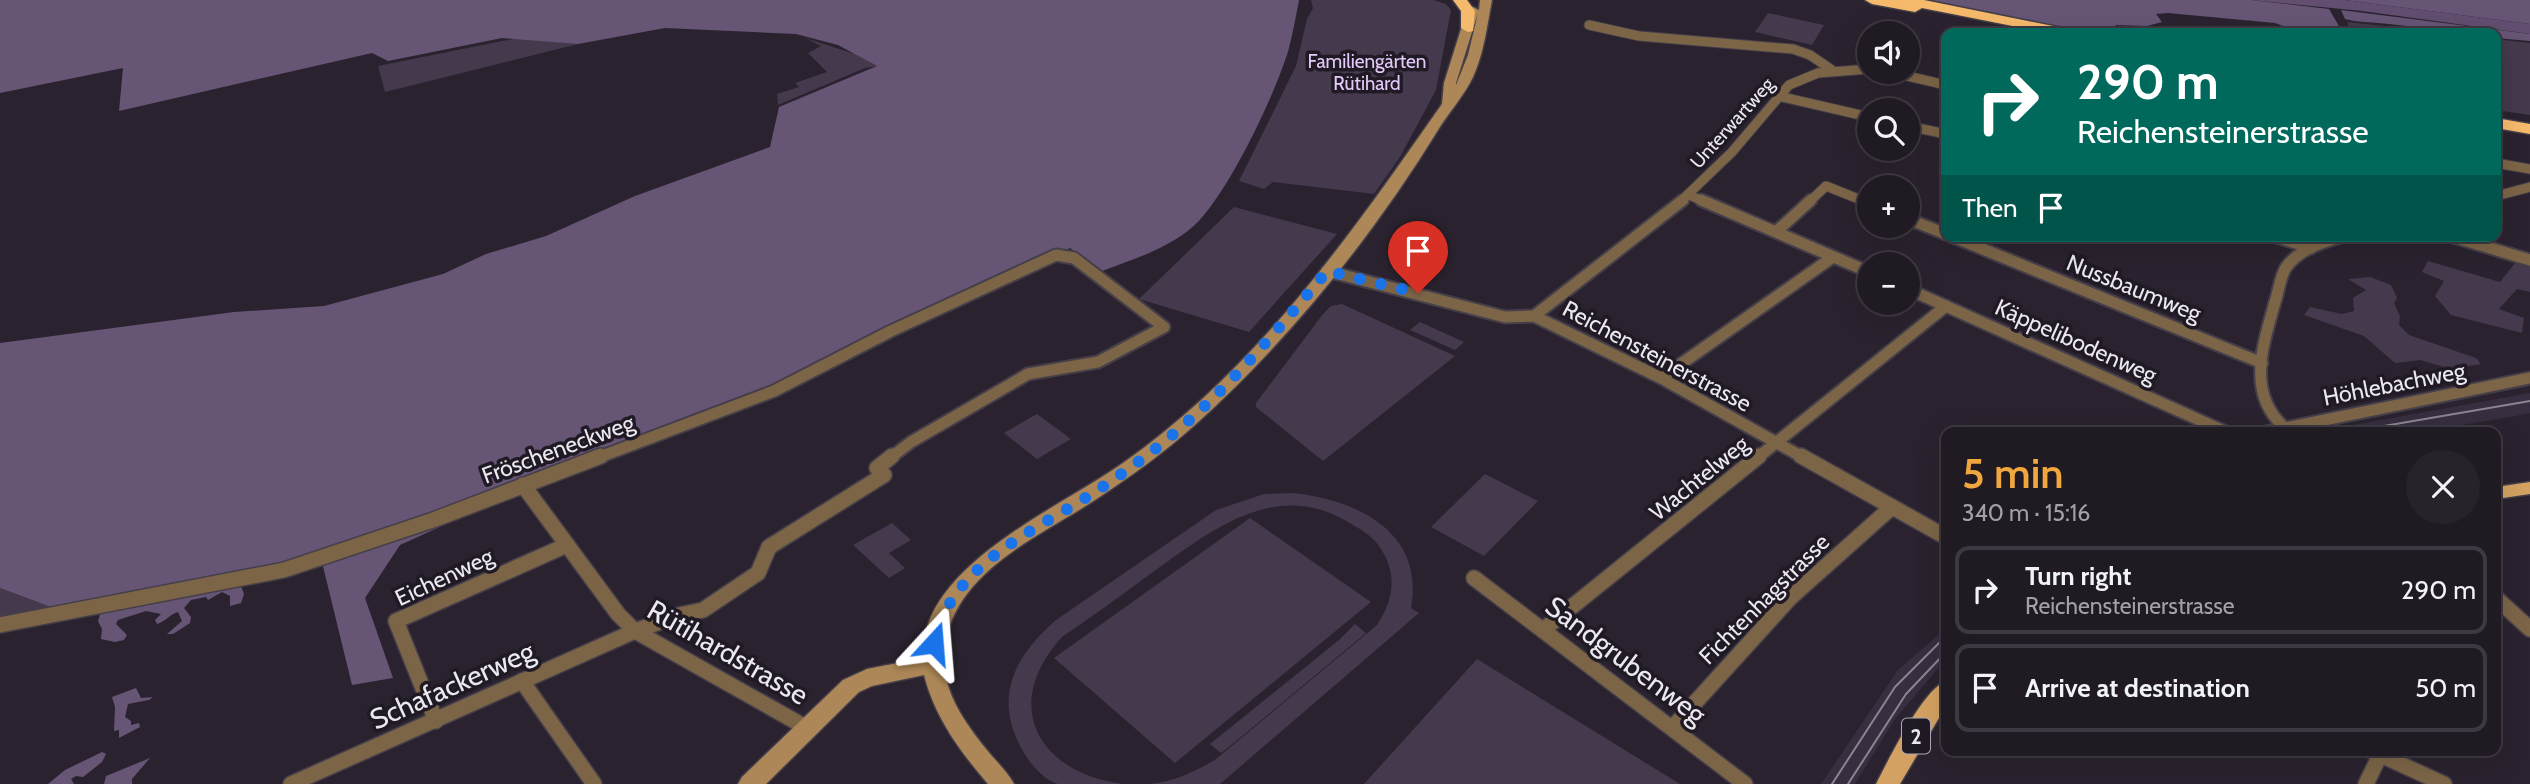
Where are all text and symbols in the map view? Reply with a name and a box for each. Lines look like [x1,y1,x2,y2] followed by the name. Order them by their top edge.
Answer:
[1857,21,1920,315] map controls
[1857,21,1920,84] button: sound
[1308,50,1426,95] park label: Familiengärten Rütihard
[2077,52,2219,111] text: 290 m
[1962,56,2053,147] icon: right
[1685,73,1779,173] street label: Unterwartweg
[1857,98,1920,161] button: search
[2077,112,2369,151] text: Reichensteinerstrasse
[1857,175,1920,238] button: +
[2032,189,2070,227] icon: arrive
[1962,192,2018,224] text: Then
[1388,221,1448,293] pin
[1399,232,1437,270] icon: arrive
[2063,248,2206,328] street label: Nussbaumweg
[1857,252,1920,315] button: −
[1991,293,2162,389] street label: Käppelibodenweg
[1558,294,1756,418] street label: Reichensteinerstrasse
[2320,356,2468,412] street label: Höhlebachweg
[478,408,638,490] street label: Fröscheneckweg
[1644,429,1755,526] street label: Wachtelweg
[1962,447,2064,499] text: 5 min
[2406,450,2480,524] button: close
[1962,499,2090,527] text: 340 m · 15:16
[1693,528,1835,670] street label: Fichtenhagstrasse
[390,542,498,612] street label: Eichenweg
[2025,560,2131,592] text: Turn right
[1966,571,2004,609] icon: right
[2401,574,2476,606] text: 290 m
[1539,589,1714,732] street label: Sandgrubenweg
[642,592,814,712] street label: Rütihardstrasse
[2025,592,2235,620] text: Reichensteinerstrasse
[897,606,971,680] position arrow
[365,633,540,736] street label: Schafackerweg
[1966,669,2004,707] icon: arrive
[2025,672,2250,704] text: Arrive at destination
[2415,672,2476,704] text: 50 m
[1902,718,1930,754] road number: 2

